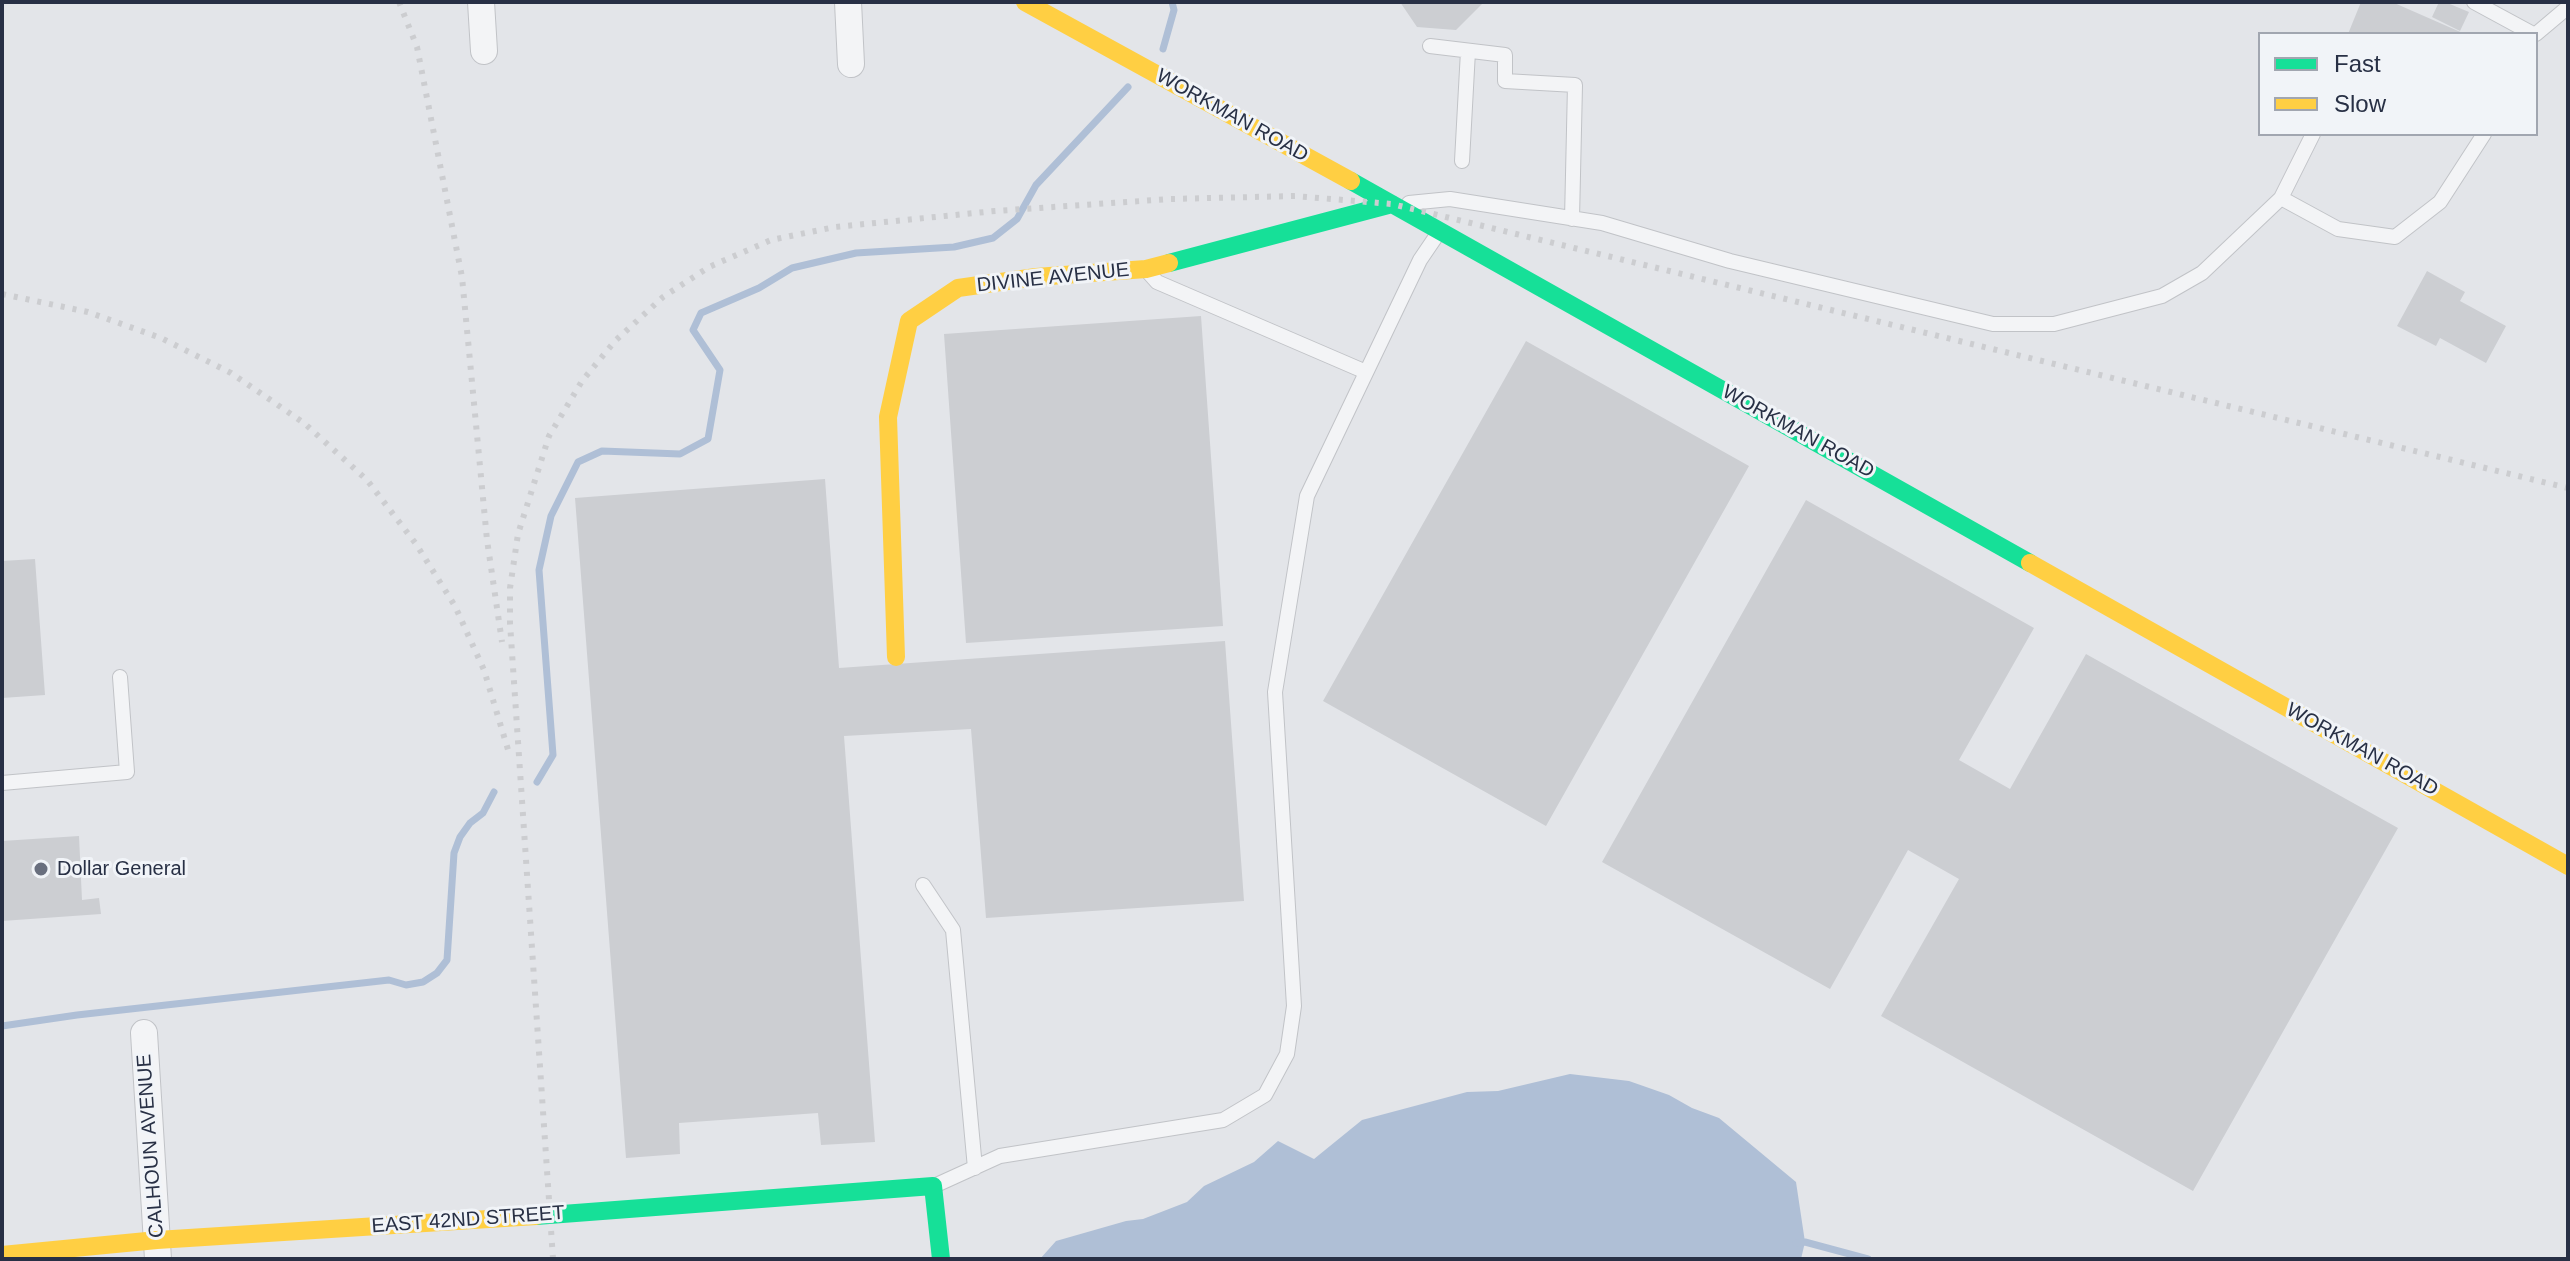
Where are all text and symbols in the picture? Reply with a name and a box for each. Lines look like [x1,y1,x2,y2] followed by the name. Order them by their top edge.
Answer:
[2258,32,2538,136] legend
[2334,50,2381,77] text: Fast
[1152,64,1312,168] street label: WORKMAN ROAD
[2334,90,2386,117] text: Slow
[976,258,1130,298] street label: DIVINE AVENUE
[1718,380,1878,484] street label: WORKMAN ROAD
[2282,698,2442,802] street label: WORKMAN ROAD
[57,857,186,881] place label: Dollar General
[32,860,50,878] marker: Dollar General
[133,1053,169,1239] street label: CALHOUN AVENUE
[371,1201,565,1239] street label: EAST 42ND STREET

